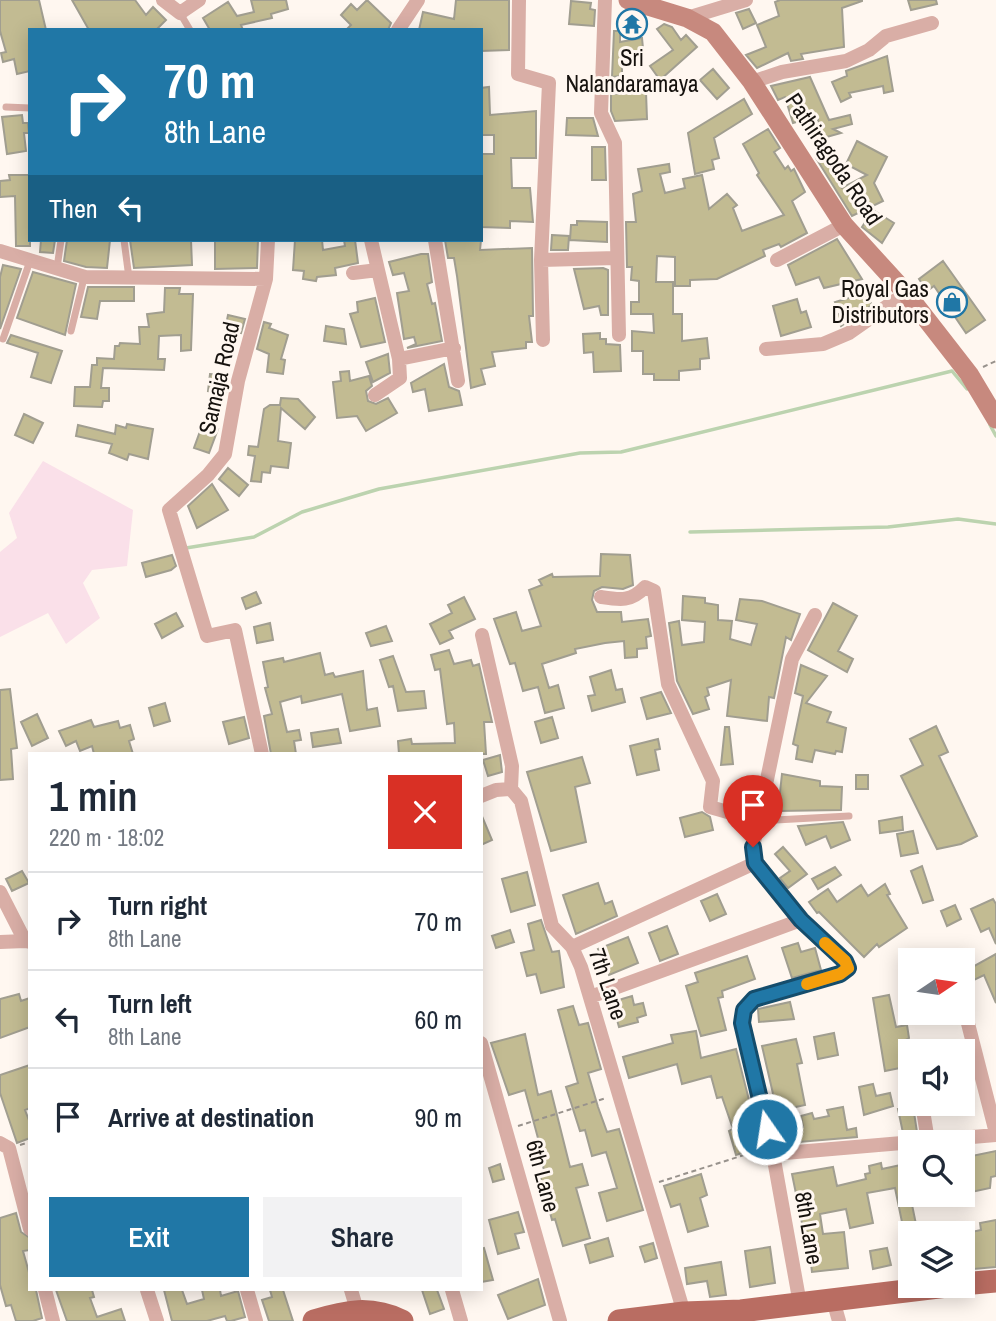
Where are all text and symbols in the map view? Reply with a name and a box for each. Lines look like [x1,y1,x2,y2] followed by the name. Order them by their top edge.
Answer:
[615,7,649,41] temple icon: Sri Nalandaramaya
[565,42,699,99] place label: Sri Nalandaramaya
[164,47,256,113] text: 70 m
[49,56,140,147] icon: right
[779,87,890,231] street label: Pathiragoda Road
[164,110,266,153] text: 8th Lane
[112,189,150,227] icon: left
[49,191,98,226] text: Then
[832,273,929,330] place label: Royal Gas Distributors
[935,285,969,319] shop icon: Royal Gas Distributors
[191,319,246,437] street label: Samaja Road
[49,768,138,824] text: 1 min
[388,775,462,849] button: close
[723,775,783,847] pin
[734,786,772,824] icon: arrive
[49,822,164,853] text: 220 m · 18:02
[108,888,207,923] text: Turn right
[49,902,87,940] icon: right
[415,904,462,939] text: 70 m
[108,923,181,954] text: 8th Lane
[582,944,635,1024] street label: 7th Lane
[898,948,975,1026] north arrow
[898,948,975,1298] map controls
[108,986,192,1021] text: Turn left
[49,1000,87,1038] icon: left
[415,1002,462,1037] text: 60 m
[108,1021,181,1052] text: 8th Lane
[898,1039,975,1116] button: sound
[730,1092,804,1166] position arrow
[49,1098,87,1136] icon: arrive
[108,1100,314,1135] text: Arrive at destination
[415,1100,462,1135] text: 90 m
[898,1130,975,1207] button: search
[519,1136,568,1215] street label: 6th Lane
[788,1189,831,1267] street label: 8th Lane
[49,1197,249,1277] button: Exit
[263,1197,462,1277] button: Share
[898,1221,975,1298] button: layers

